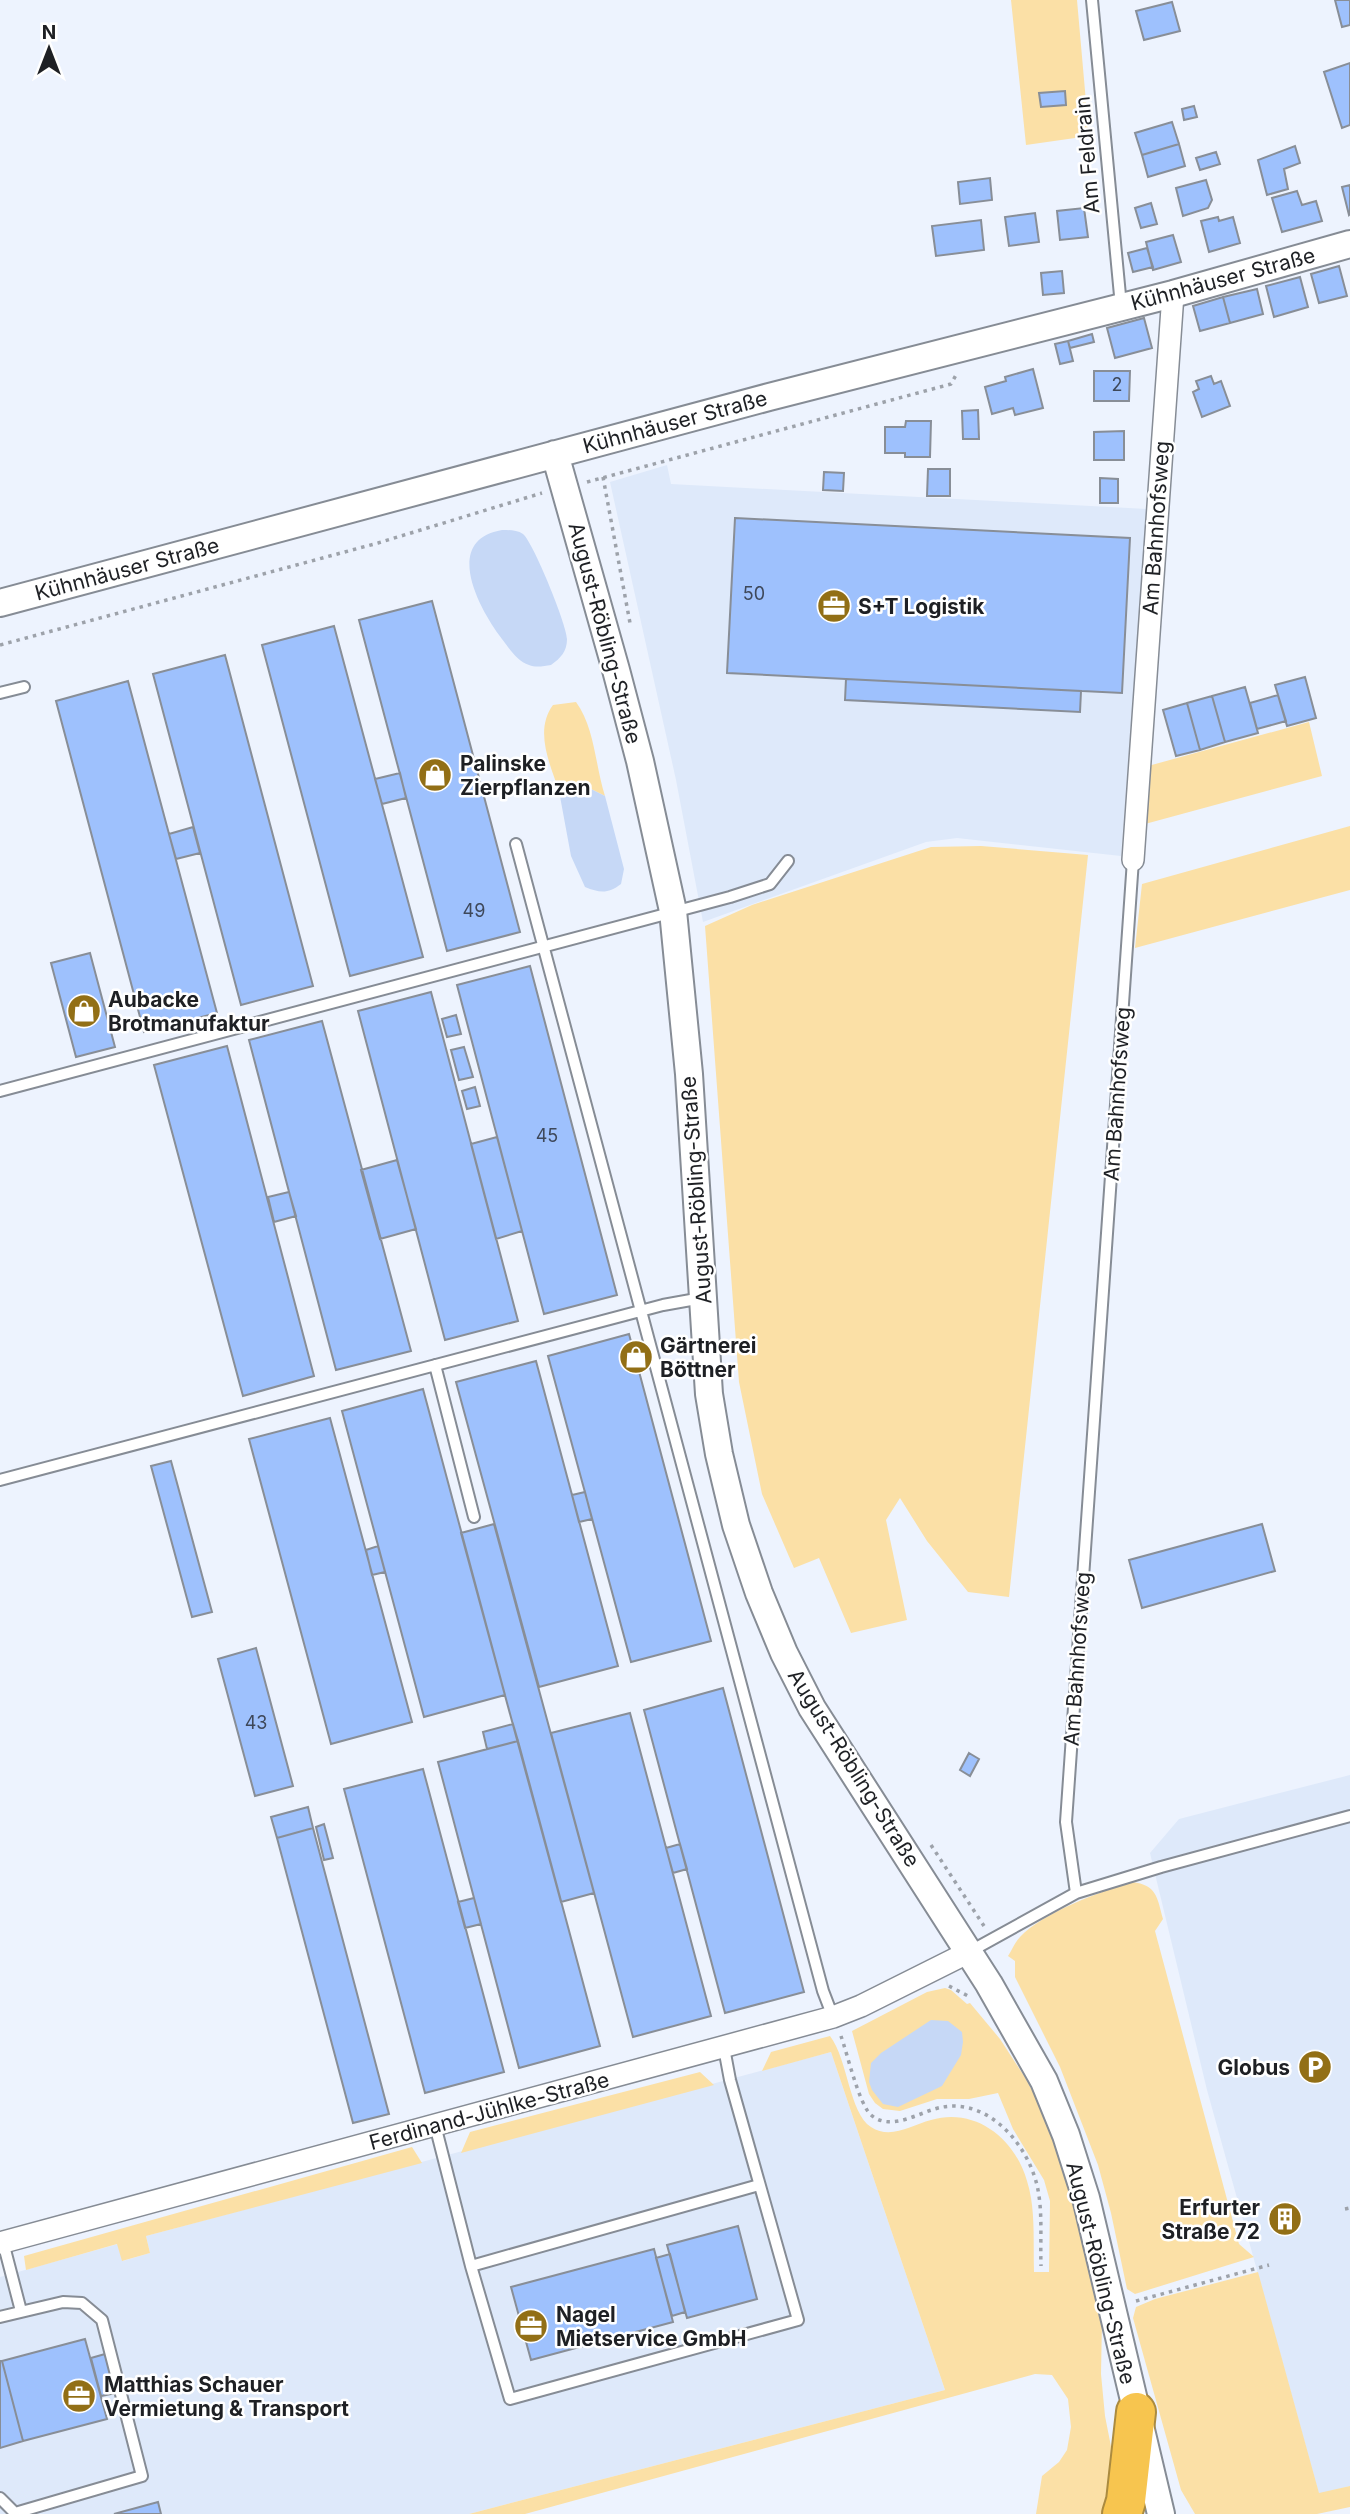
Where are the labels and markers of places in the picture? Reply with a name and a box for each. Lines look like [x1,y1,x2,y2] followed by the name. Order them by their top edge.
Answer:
[815,587,853,625] office icon: S+T Logistik
[858,594,985,619] place label: S+T Logistik
[460,751,591,800] place label: Palinske Zierpflanzen
[416,756,454,794] shop icon: Palinske Zierpflanzen
[108,987,270,1036] place label: Aubacke Brotmanufaktur
[65,992,103,1030] shop icon: Aubacke Brotmanufaktur
[660,1333,756,1382] place label: Gärtnerei Böttner
[617,1338,655,1376] shop icon: Gärtnerei Böttner
[1296,2048,1334,2086] parking icon: Globus
[1218,2055,1290,2080] place label: Globus
[1161,2195,1260,2244] place label: Erfurter Straße 72
[1266,2200,1304,2238] building icon: Erfurter Straße 72
[556,2302,746,2351] place label: Nagel Mietservice GmbH
[512,2307,550,2345] office icon: Nagel Mietservice GmbH
[104,2372,349,2421] place label: Matthias Schauer Vermietung & Transport
[60,2377,98,2415] office icon: Matthias Schauer Vermietung & Transport

